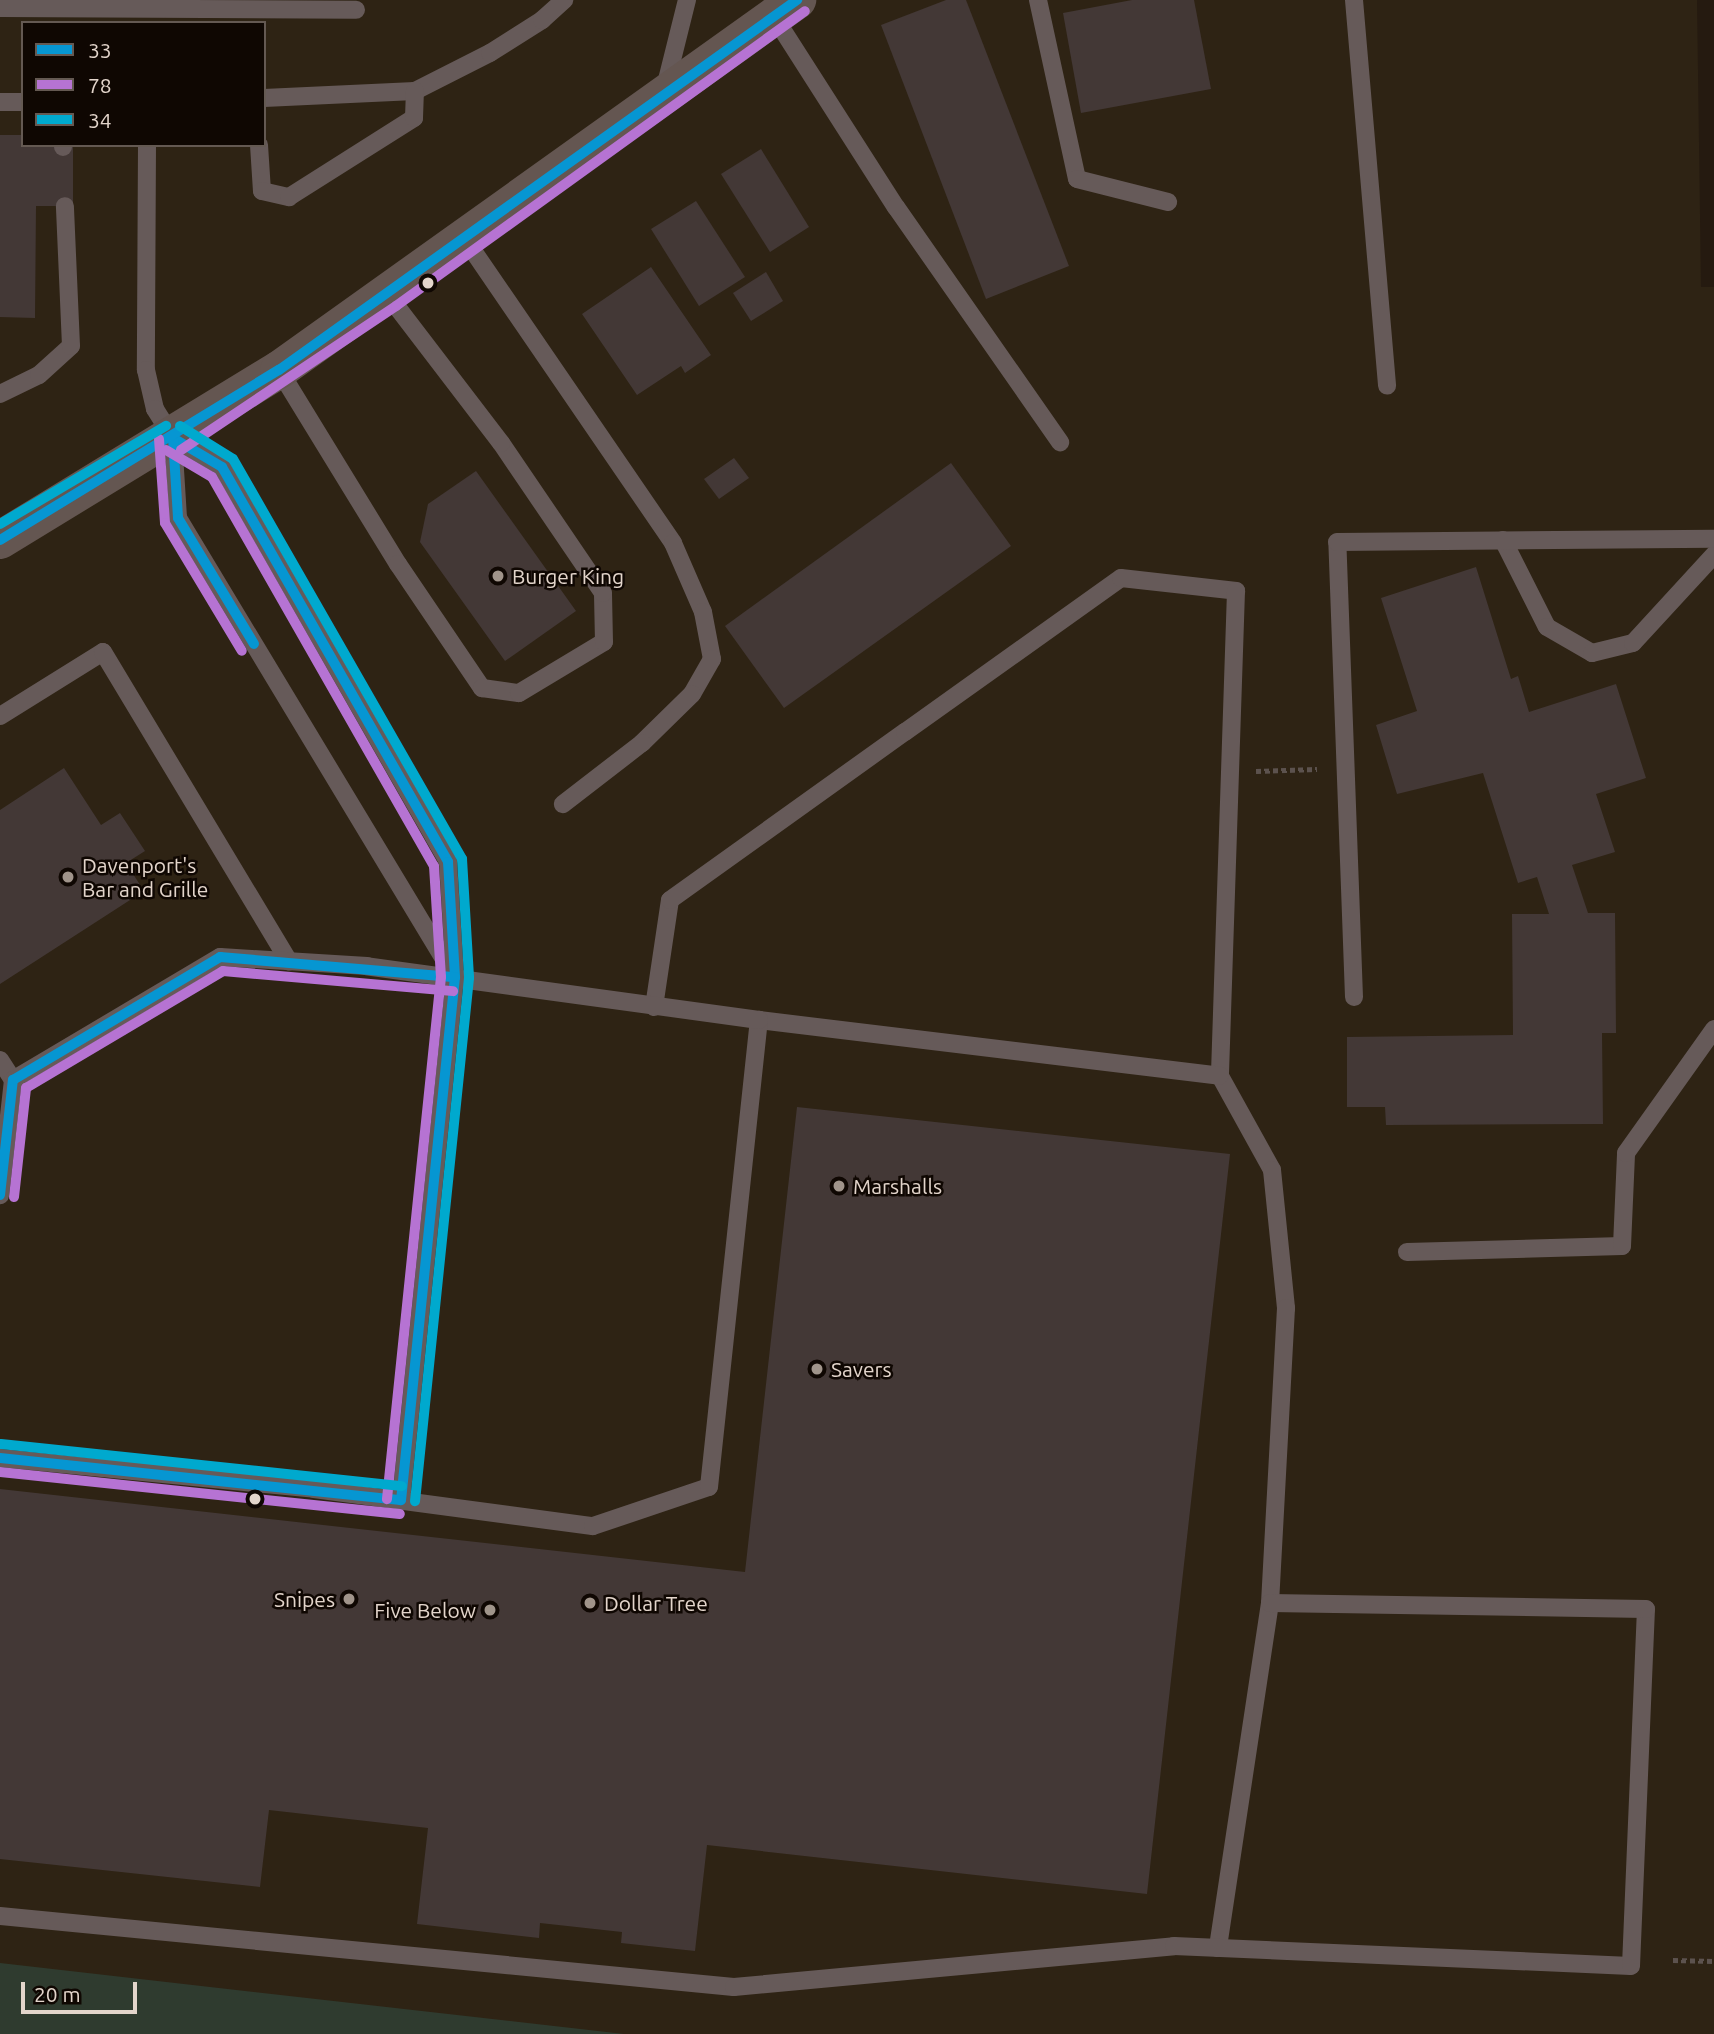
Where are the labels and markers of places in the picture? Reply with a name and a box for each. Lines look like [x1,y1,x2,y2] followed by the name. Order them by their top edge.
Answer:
[421,276,435,290] unlabelled marker
[512,563,624,589] place label: Burger King
[490,568,506,584] marker: Burger King
[82,852,208,902] place label: Davenport's Bar and Grille
[60,869,76,885] marker: Davenport's Bar and Grille
[853,1173,942,1199] place label: Marshalls
[831,1178,847,1194] marker: Marshalls
[831,1356,892,1382] place label: Savers
[809,1361,825,1377] marker: Savers
[248,1492,262,1506] unlabelled marker
[274,1586,335,1612] place label: Snipes
[604,1590,708,1616] place label: Dollar Tree
[341,1591,357,1607] marker: Snipes
[582,1595,598,1611] marker: Dollar Tree
[374,1597,476,1623] place label: Five Below
[482,1602,498,1618] marker: Five Below

